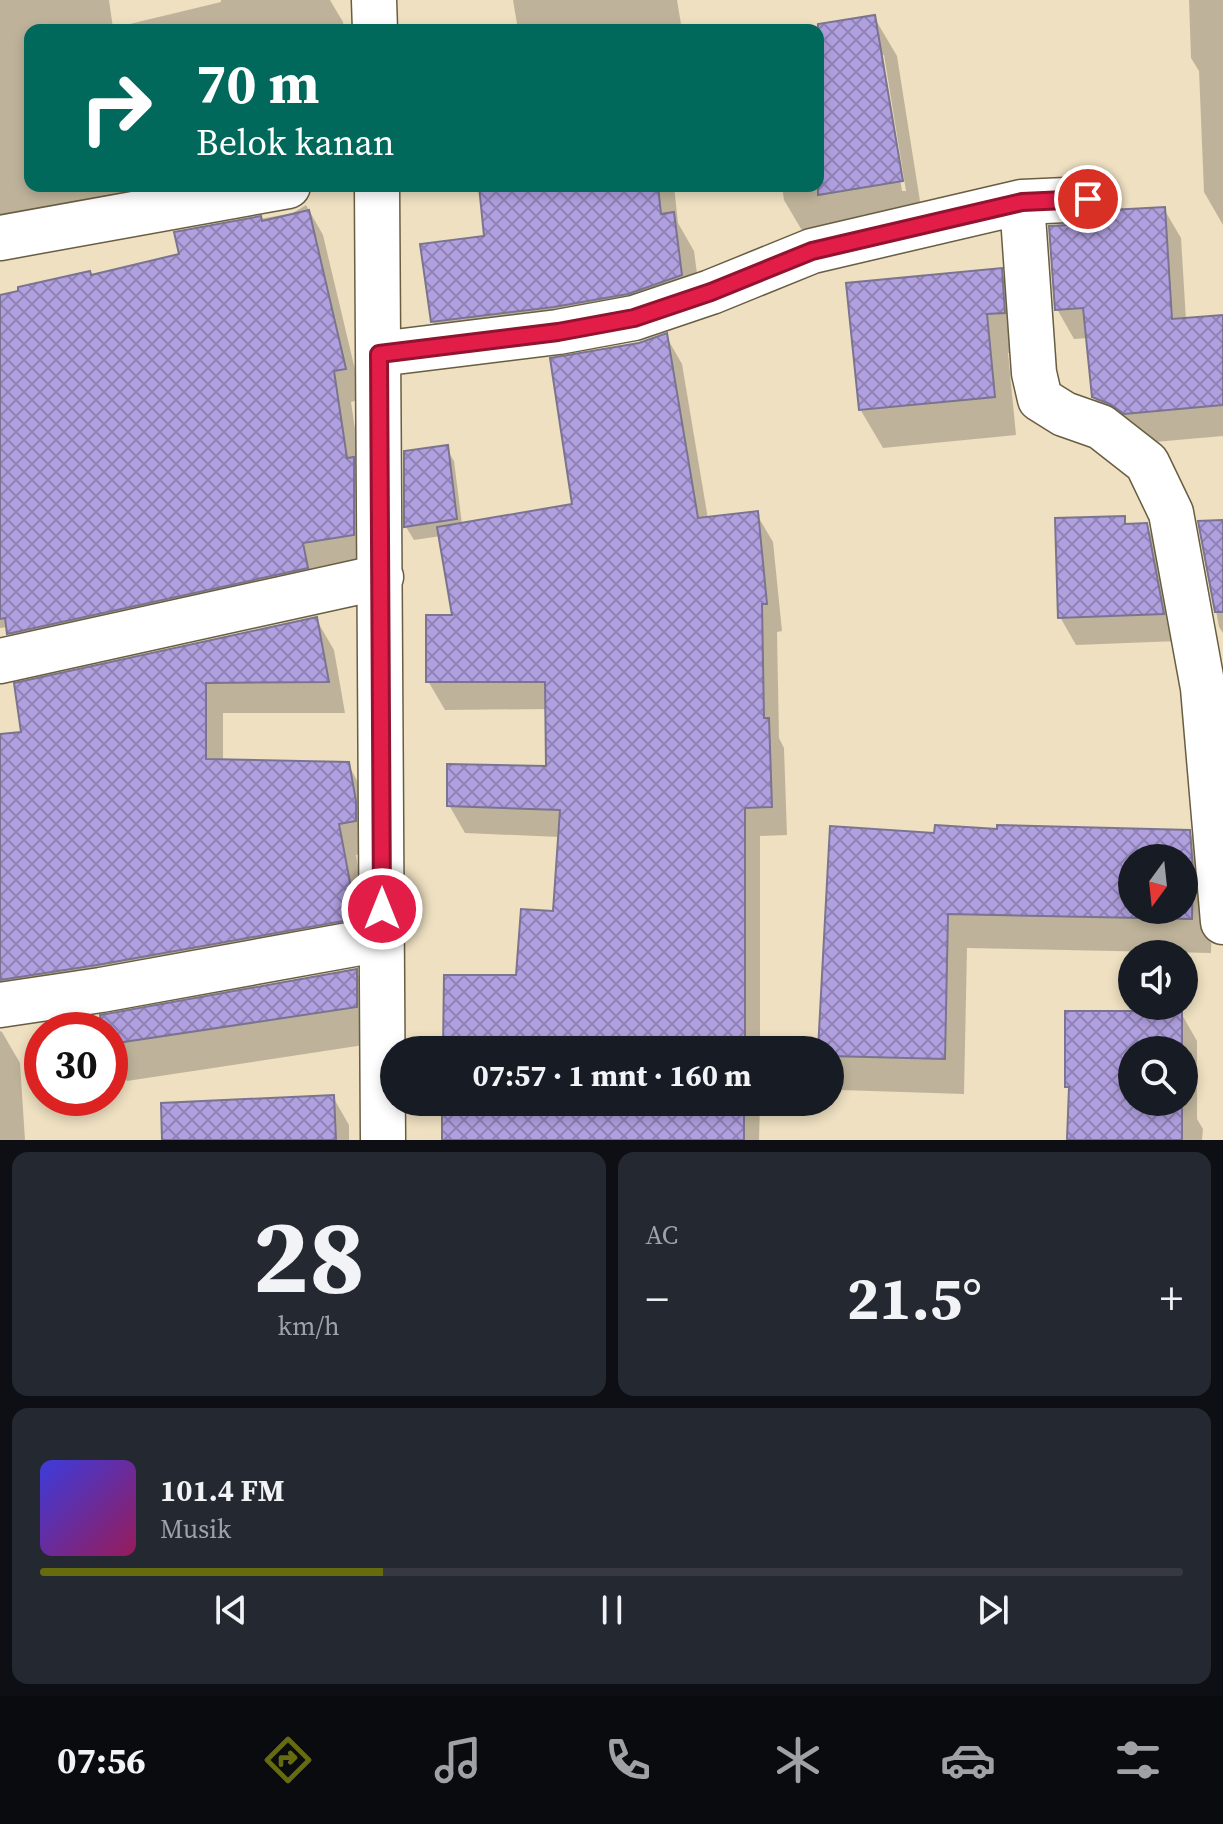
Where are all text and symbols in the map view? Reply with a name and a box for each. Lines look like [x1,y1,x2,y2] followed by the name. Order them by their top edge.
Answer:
[196,45,319,122] text: 70 m
[64,56,168,160] icon: right
[196,118,394,167] text: Belok kanan
[1054,165,1122,233] pin
[1066,177,1110,221] icon: arrive
[1118,844,1198,924] north arrow
[1118,844,1198,1116] map controls
[340,867,424,951] position arrow
[1118,940,1198,1020] button: sound
[24,1012,128,1116] speed limit sign: 30
[1118,1036,1198,1116] button: search
[472,1055,752,1096] text: 07:57 · 1 mnt · 160 m
[252,1184,365,1327] text: 28
[646,1217,678,1253] text: AC
[847,1257,982,1339] text: 21.5°
[646,1268,669,1329] text: −
[1160,1268,1183,1329] text: +
[278,1308,340,1344] text: km/h
[160,1470,285,1511] text: 101.4 FM
[160,1511,231,1547] text: Musik
[209,1588,253,1632] icon: previous
[590,1588,634,1632] icon: pause
[971,1588,1015,1632] icon: next
[260,1732,316,1788] icon: directions
[430,1732,486,1788] icon: music
[600,1732,656,1788] icon: phone
[770,1732,826,1788] icon: climate
[940,1732,996,1788] icon: car
[1110,1732,1166,1788] icon: filters
[57,1736,146,1785] text: 07:56

